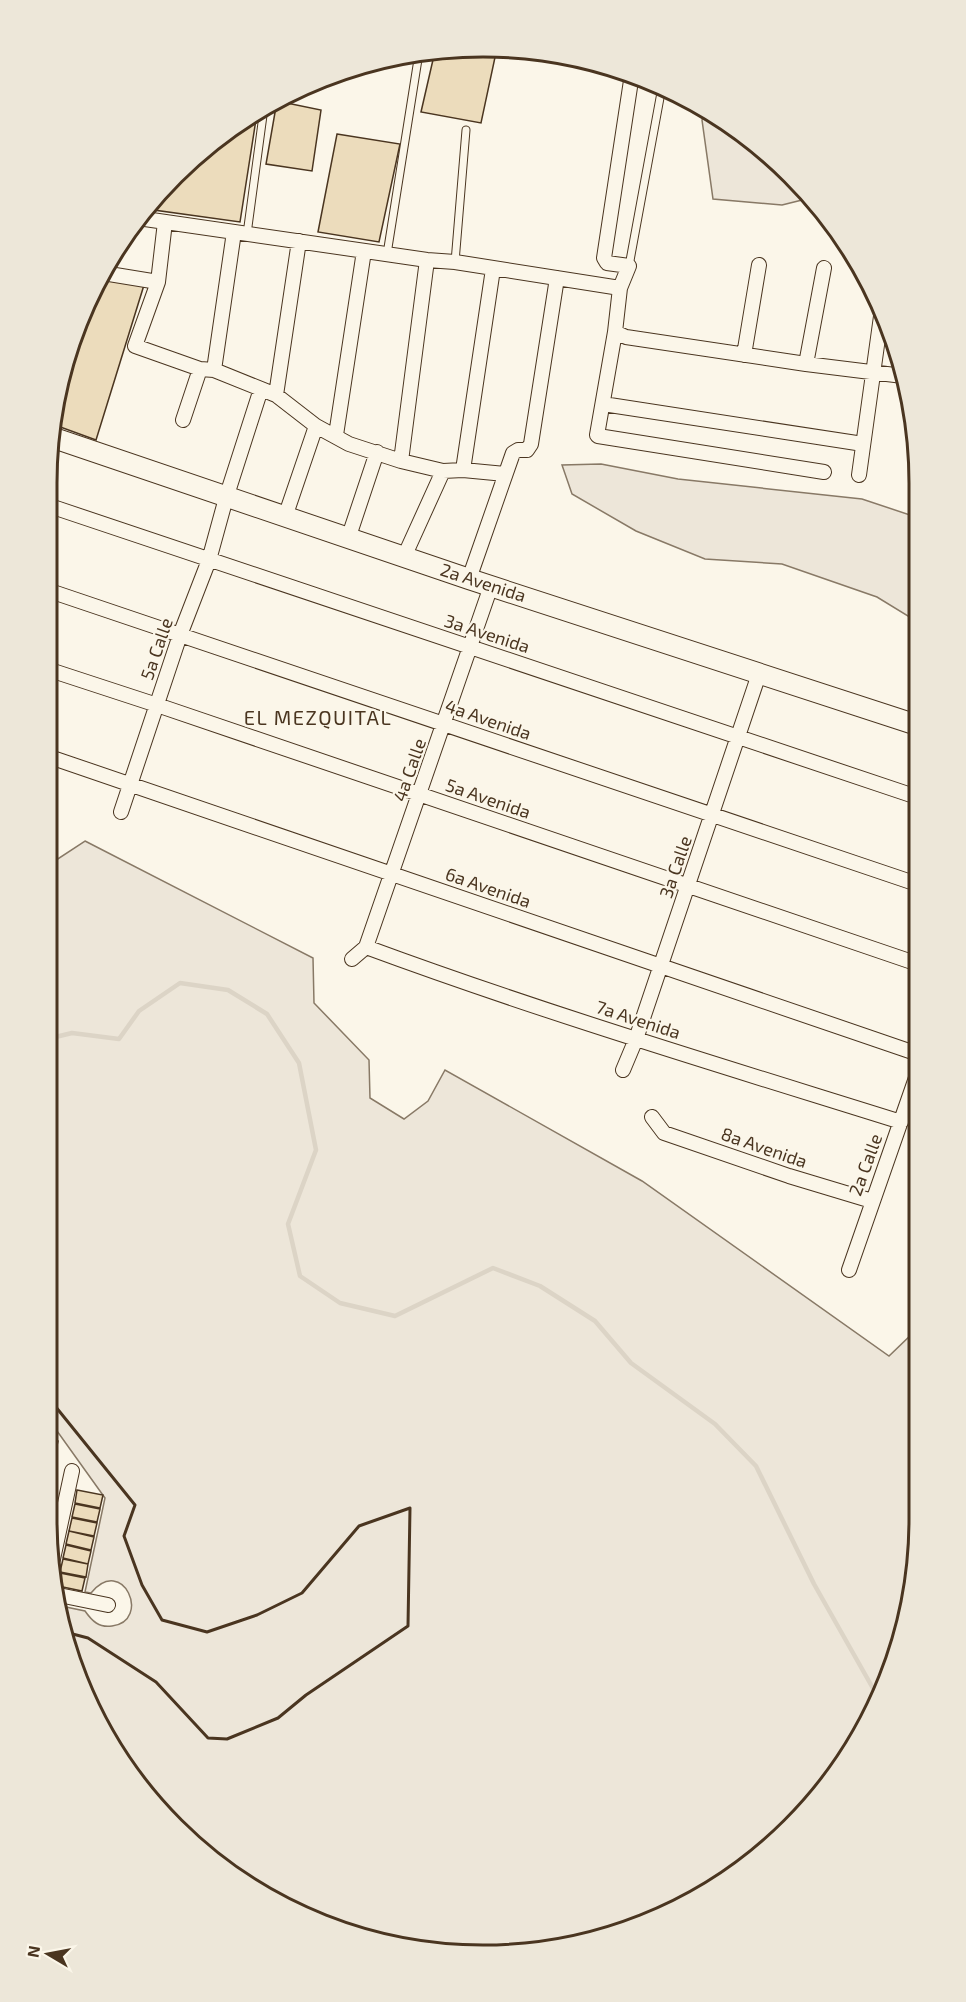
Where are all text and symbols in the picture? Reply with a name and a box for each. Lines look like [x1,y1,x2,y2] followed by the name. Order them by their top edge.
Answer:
[438,558,529,606] street label: 2a Avenida
[442,609,533,657] street label: 3a Avenida
[135,615,177,683] street label: 5a Calle
[442,694,534,744] street label: 4a Avenida
[244,705,392,729] district label: EL MEZQUITAL
[388,735,430,804] street label: 4a Calle
[443,773,534,823] street label: 5a Avenida
[654,833,696,901] street label: 3a Calle
[443,862,534,912] street label: 6a Avenida
[593,995,683,1043] street label: 7a Avenida
[718,1122,810,1172] street label: 8a Avenida
[844,1131,886,1199] street label: 2a Calle
[18,1924,78,1984] north arrow
[22,1944,43,1959] text: N

